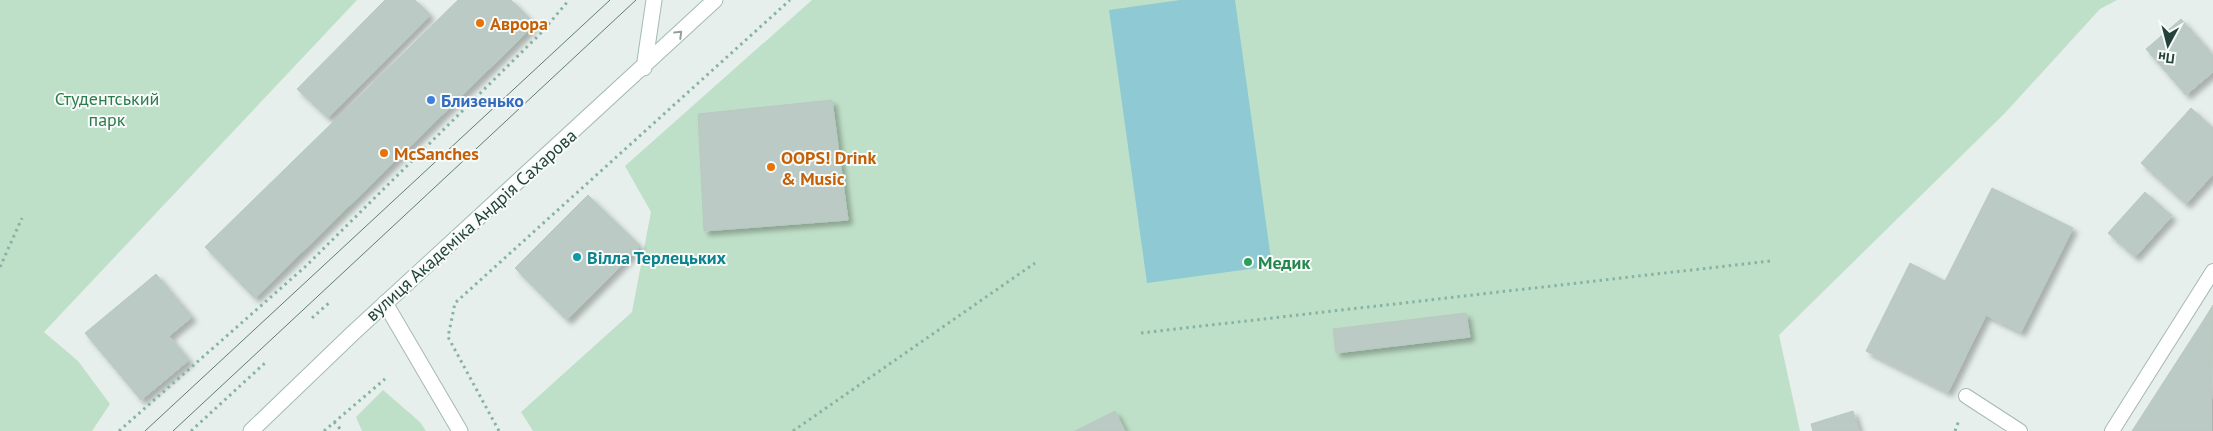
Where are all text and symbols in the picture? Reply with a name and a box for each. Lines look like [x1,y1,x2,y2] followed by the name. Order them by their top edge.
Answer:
[490,12,548,35] place label: Аврора
[474,17,486,29] marker: Аврора
[2143,20,2193,70] north arrow
[674,31,683,40] one-way arrow
[2157,48,2176,68] text: Пн
[55,87,159,131] park label: Студентський парк
[441,89,524,112] place label: Близенько
[425,94,437,106] marker: Близенько
[361,124,581,326] street label: вулиця Академіка Андрія Сахарова
[394,142,479,165] place label: McSanches
[781,146,876,190] place label: OOPS! Drink & Music
[378,147,390,159] marker: McSanches
[765,161,777,173] marker: OOPS! Drink & Music
[587,246,727,269] place label: Вілла Терлецьких
[571,251,583,263] marker: Вілла Терлецьких
[1258,251,1310,274] place label: Медик
[1242,256,1254,268] marker: Медик

